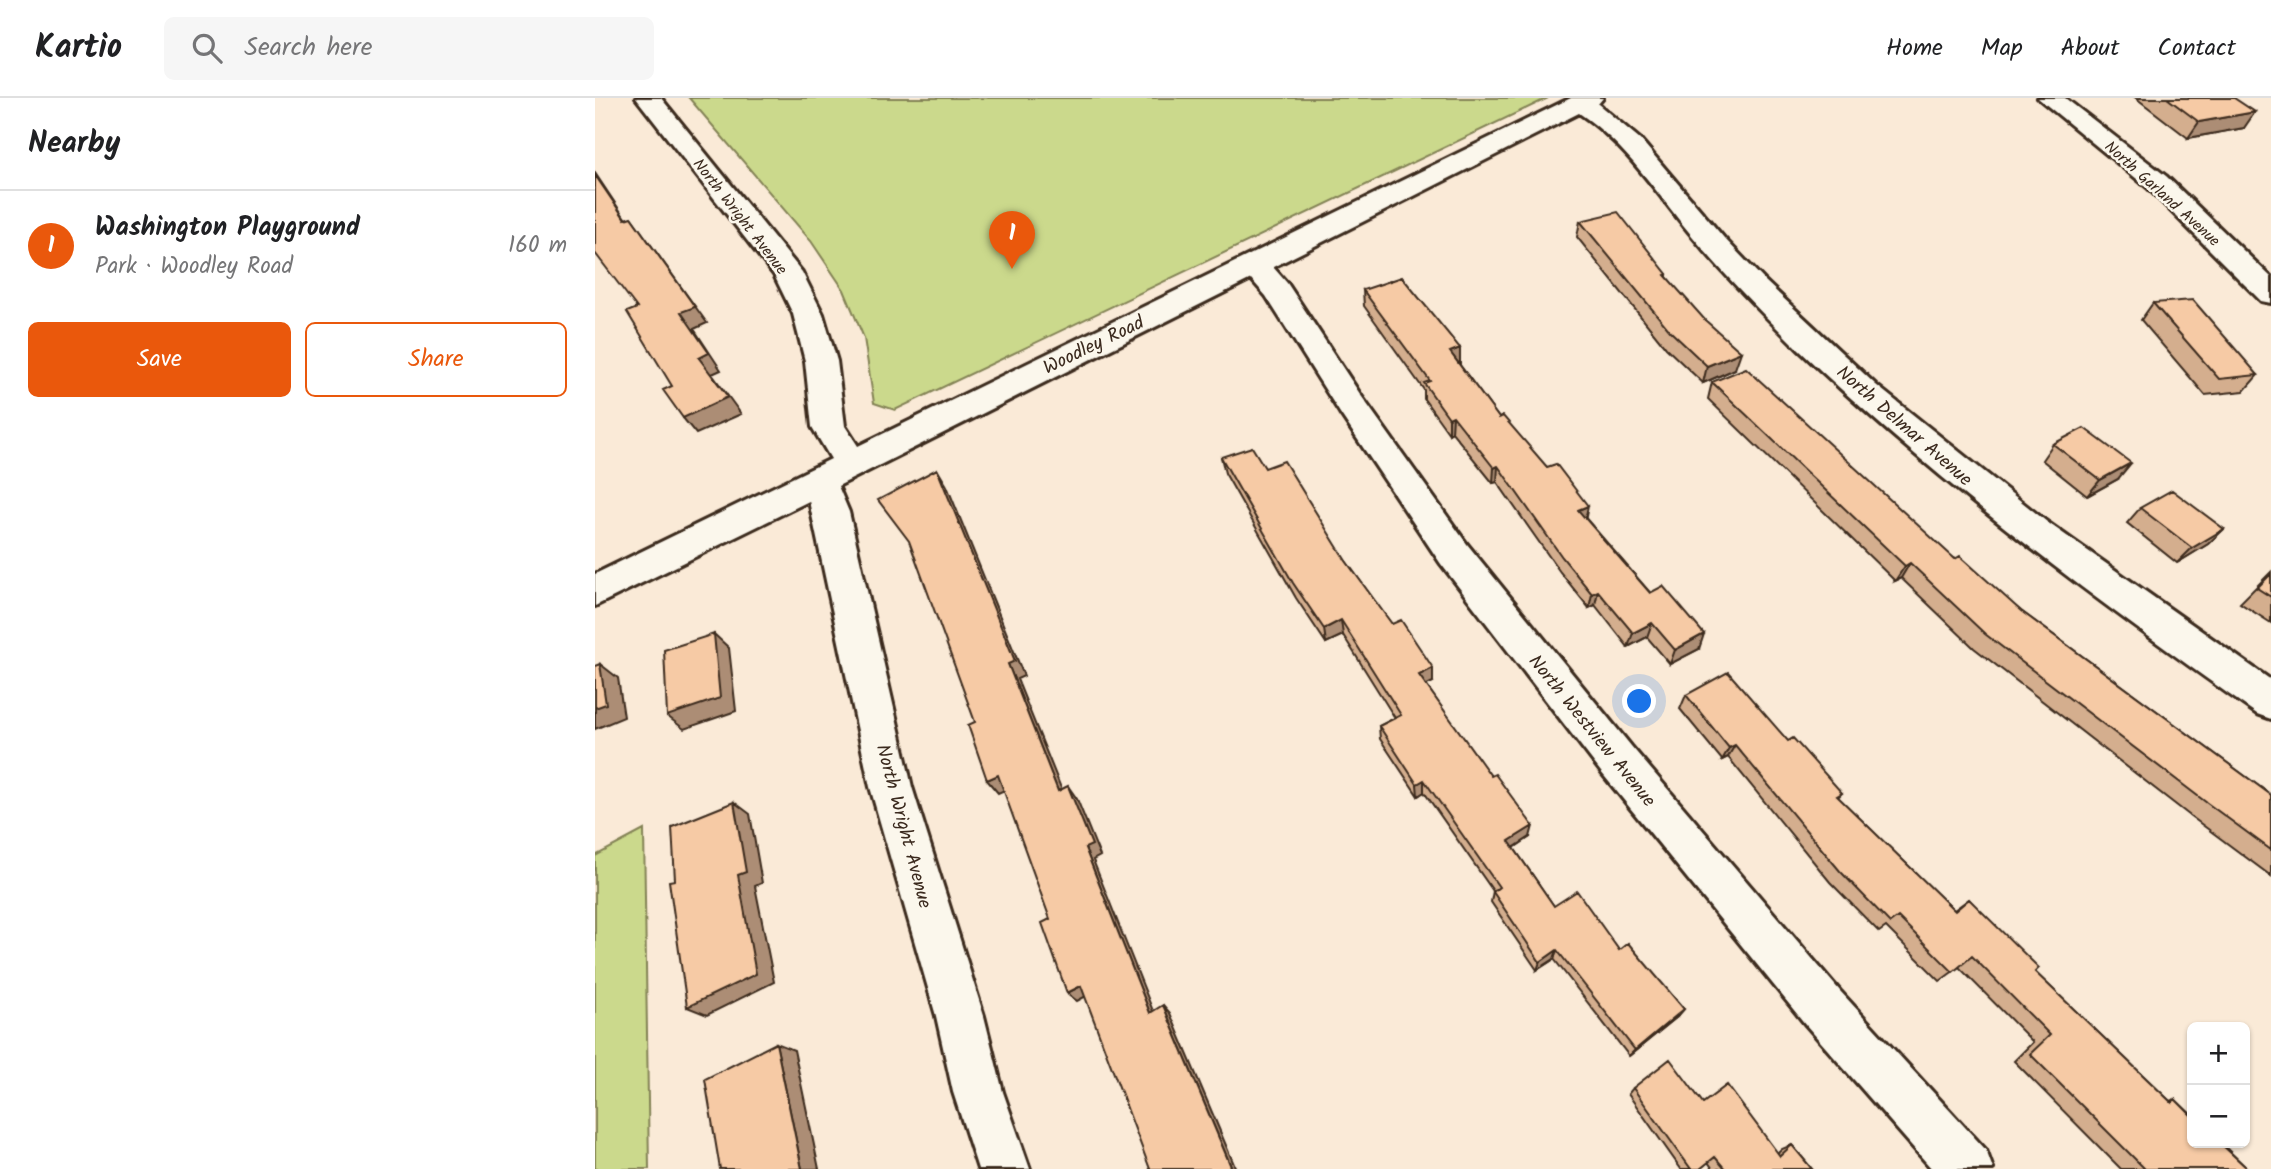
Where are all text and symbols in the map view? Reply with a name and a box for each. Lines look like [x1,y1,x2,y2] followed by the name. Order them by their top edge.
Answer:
[164,17,654,80] search box
[35,22,122,75] text: Kartio
[244,27,372,69] text: Search here
[188,29,226,67] icon: search
[1886,29,1943,68] text: Home
[1981,29,2023,68] text: Map
[2061,29,2119,68] text: About
[2157,29,2236,68] text: Contact
[28,120,120,168] text: Nearby
[2098,135,2226,253] street label: North Garland Avenue
[686,153,793,281] street label: North Wright Avenue
[95,207,360,249] text: Washington Playground
[989,211,1035,269] pin: 1
[48,228,54,264] text: 1
[508,228,567,264] text: 160 m
[95,249,293,285] text: Park · Woodley Road
[1038,308,1150,383] street label: Woodley Road
[28,322,291,397] button: Save
[305,322,567,397] button: Share
[1829,359,1979,495] street label: North Delmar Avenue
[1520,648,1663,815] street label: North Westview Avenue
[1622,684,1656,718] your location
[867,741,940,912] street label: North Wright Avenue
[2187,1022,2250,1148] map controls
[2187,1022,2250,1085] button: +
[2187,1085,2250,1148] button: −

